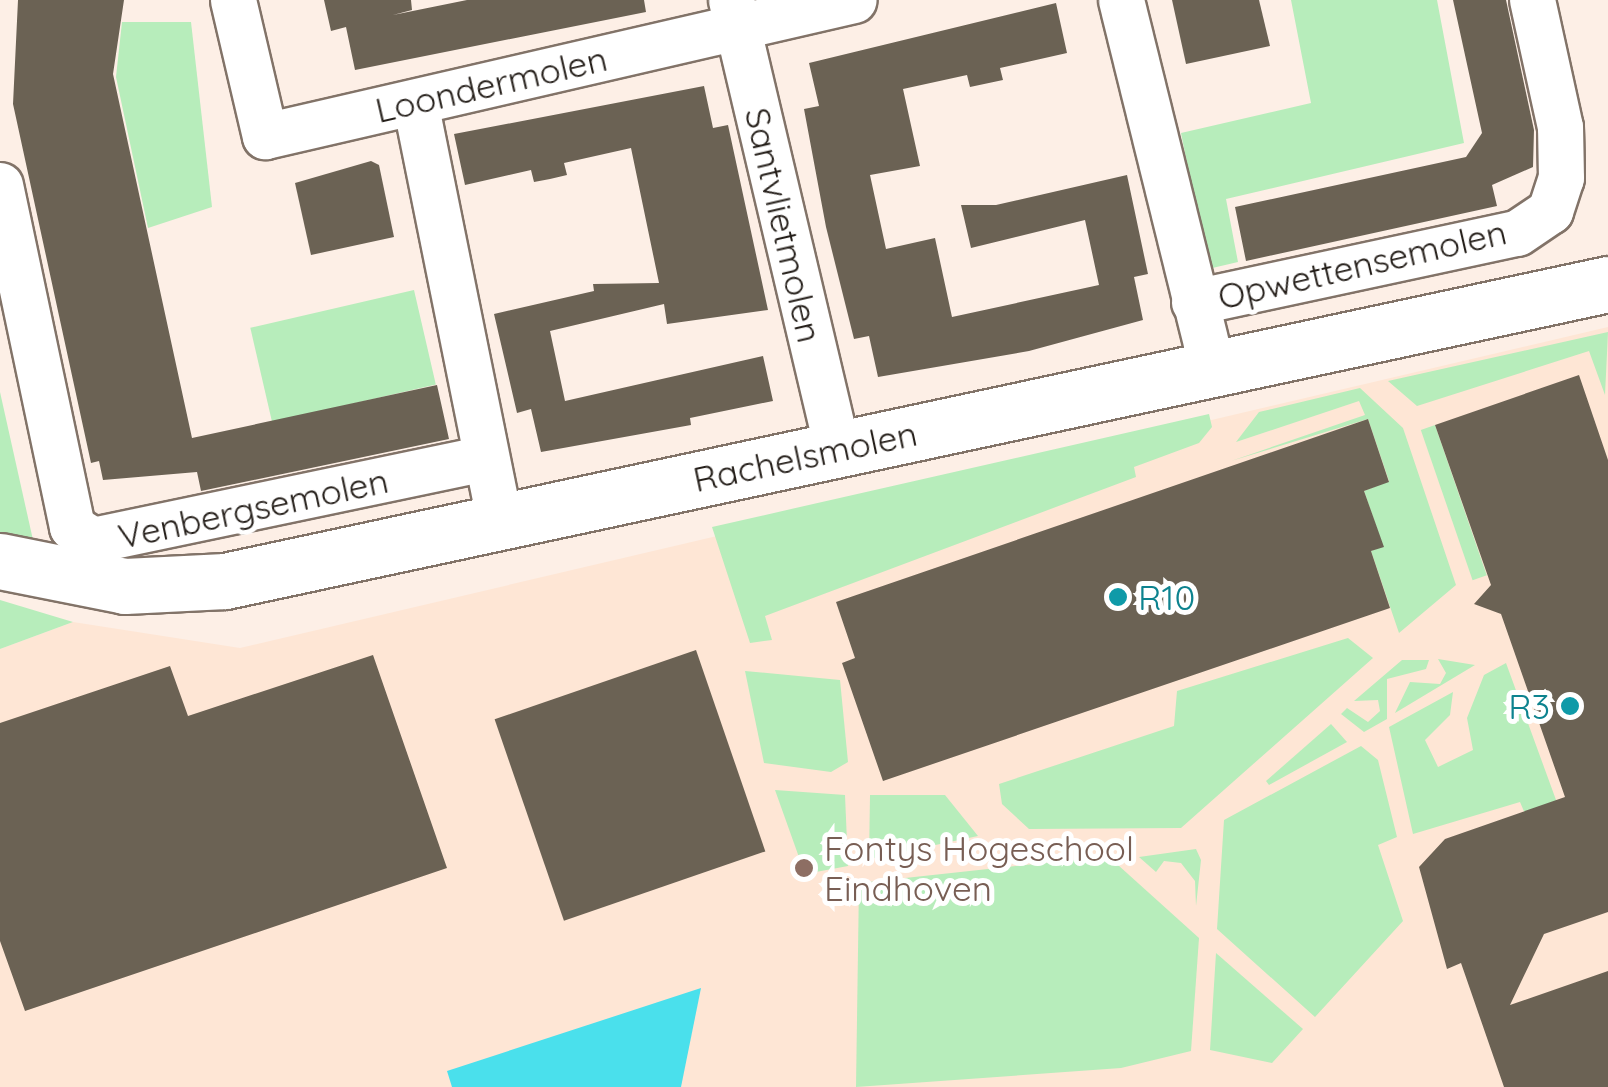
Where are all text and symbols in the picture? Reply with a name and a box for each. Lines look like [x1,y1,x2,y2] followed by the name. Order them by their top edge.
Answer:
[371,37,611,131] street label: Loondermolen
[737,104,831,346] street label: Santvlietmolen
[1214,210,1510,318] street label: Opwettensemolen
[689,412,921,500] street label: Rachelsmolen
[114,459,392,557] street label: Venbergsemolen
[1138,576,1195,618] place label: R10
[1107,586,1129,608] marker: R10
[1508,685,1550,727] place label: R3
[1559,695,1581,717] marker: R3
[824,827,1134,909] place label: Fontys Hogeschool Eindhoven
[793,857,815,879] marker: Fontys Hogeschool Eindhoven

